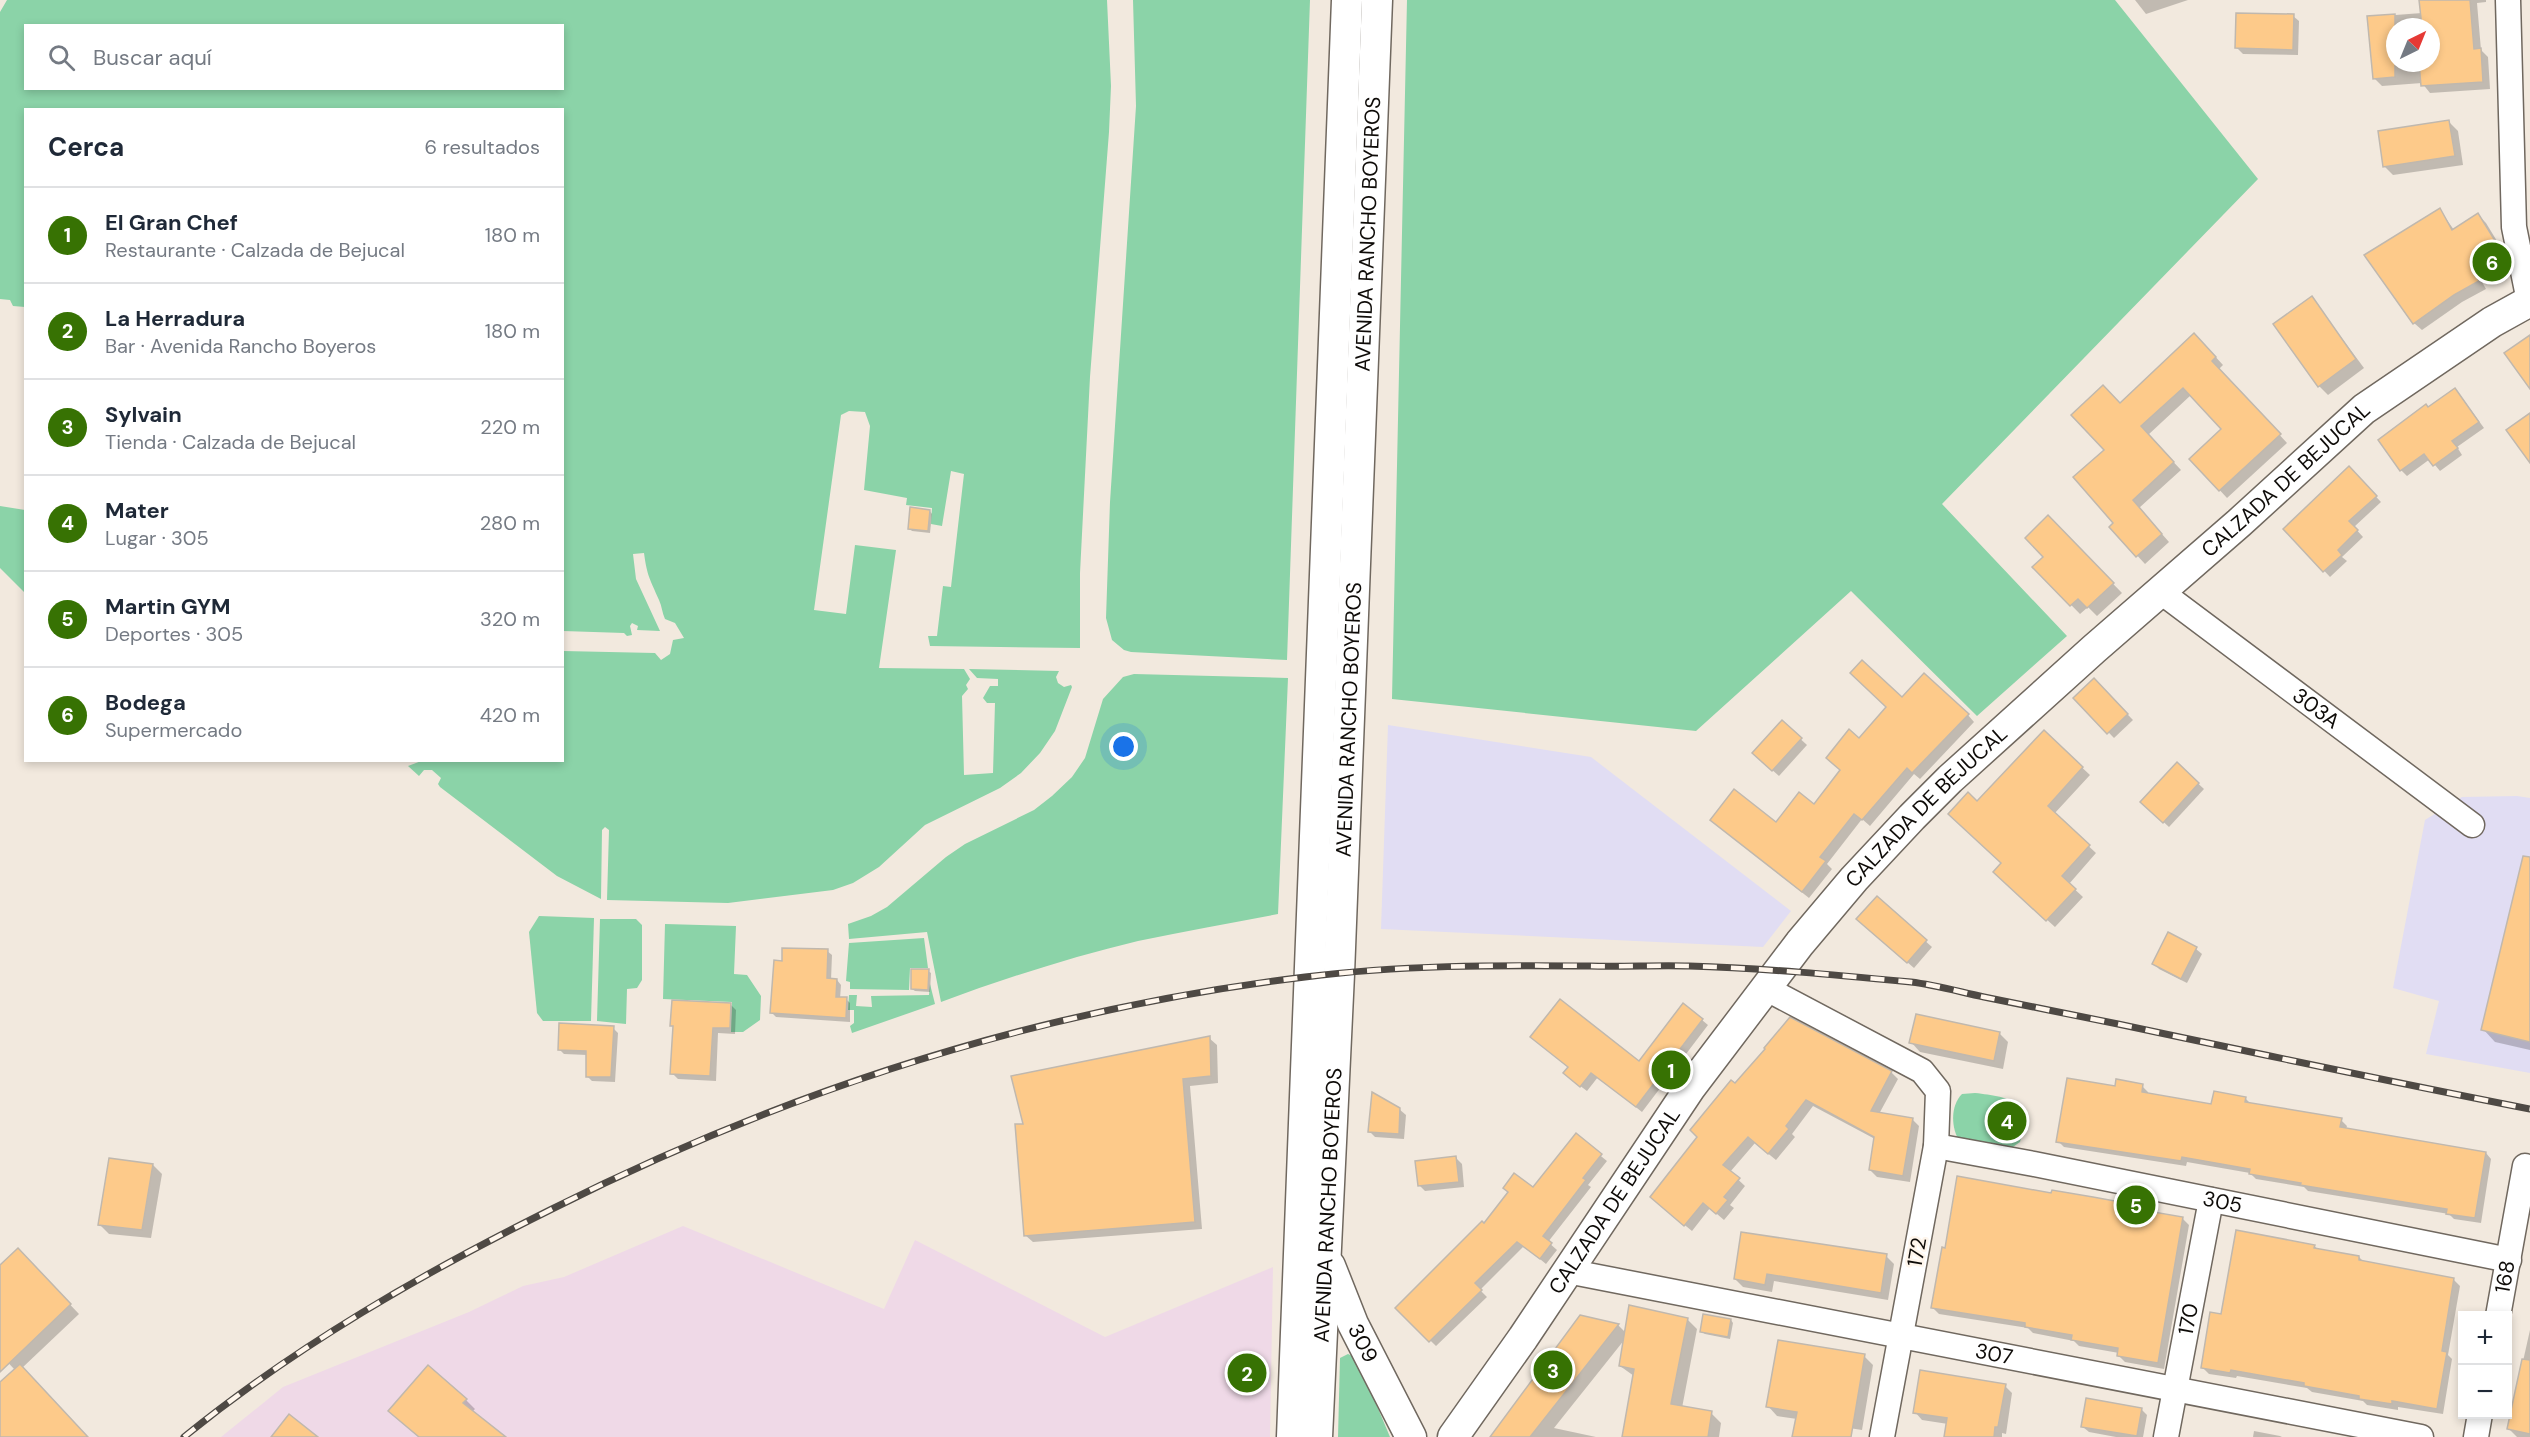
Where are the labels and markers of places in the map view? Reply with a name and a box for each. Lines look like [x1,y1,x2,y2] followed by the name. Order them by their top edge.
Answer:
[2472,240,2512,284] pin: 6
[1652,1048,1690,1092] pin: 1
[1988,1098,2026,1144] pin: 4
[2116,1182,2156,1228] pin: 5
[1534,1348,1572,1392] pin: 3
[1228,1350,1266,1396] pin: 2

